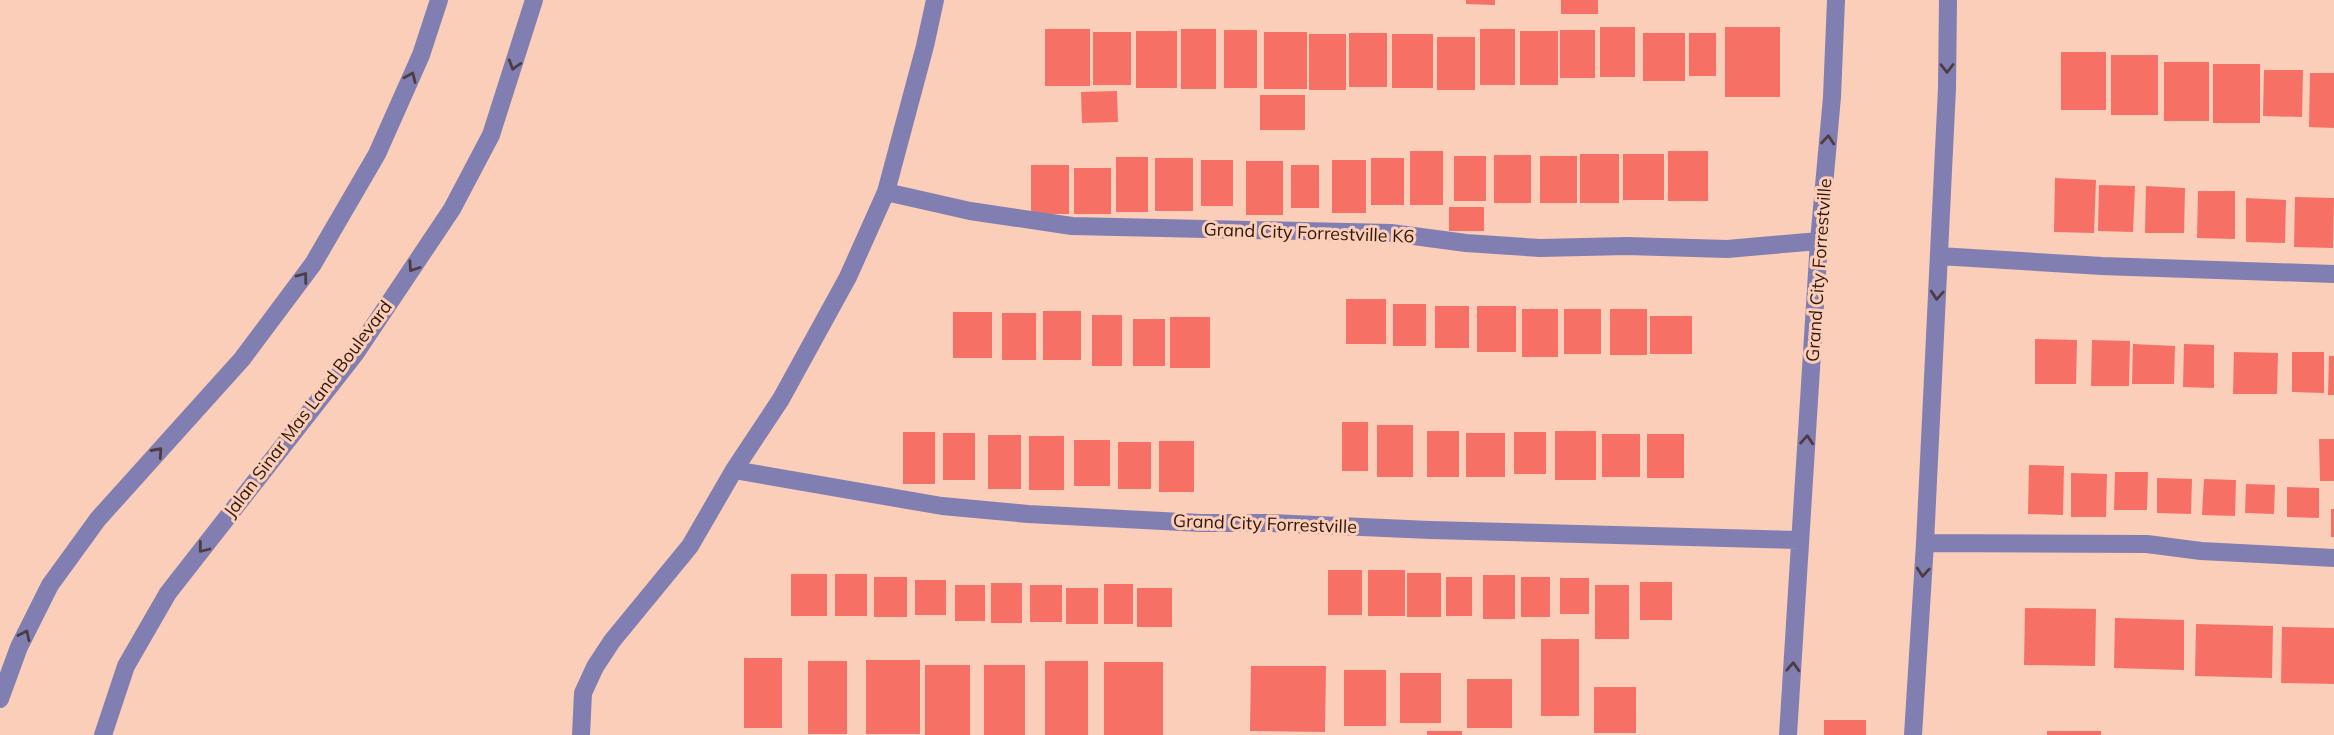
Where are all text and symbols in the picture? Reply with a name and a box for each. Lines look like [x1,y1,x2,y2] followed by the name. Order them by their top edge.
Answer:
[507,59,522,71] one-way arrow
[1940,63,1955,74] one-way arrow
[403,72,417,85] one-way arrow
[1820,134,1835,145] one-way arrow
[1801,177,1836,363] street label: Grand City Forrestville
[1203,217,1415,248] street label: Grand City Forrestville K6
[408,260,421,273] one-way arrow
[294,272,307,285] one-way arrow
[1930,290,1945,301] one-way arrow
[218,296,397,522] street label: Jalan Sinar Mas Land Boulevard
[1799,434,1814,445] one-way arrow
[150,448,162,461] one-way arrow
[1173,509,1357,538] street label: Grand City Forrestville
[199,540,212,552] one-way arrow
[1916,566,1931,577] one-way arrow
[17,630,31,642] one-way arrow
[1786,661,1801,672] one-way arrow

